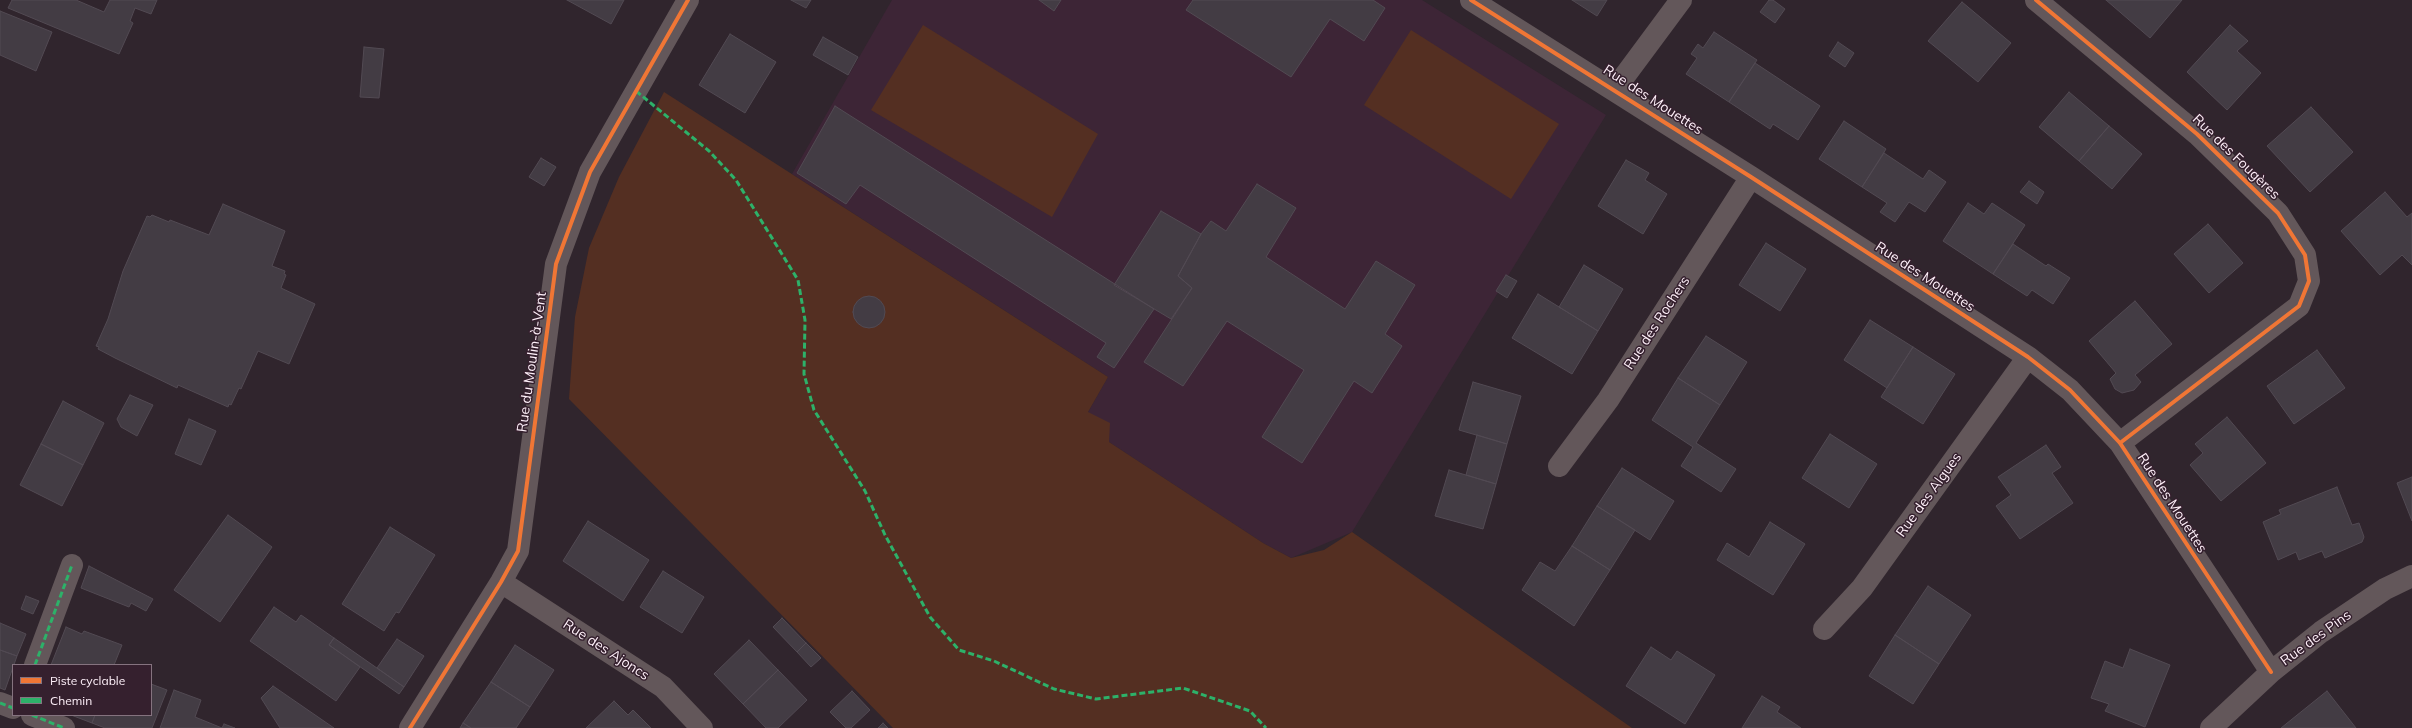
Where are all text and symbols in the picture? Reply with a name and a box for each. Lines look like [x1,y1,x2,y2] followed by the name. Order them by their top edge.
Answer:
[1600,62,1706,138] street label: Rue des Mouettes
[2189,111,2283,203] street label: Rue des Fougères
[1872,239,1978,315] street label: Rue des Mouettes
[1621,273,1693,373] street label: Rue des Rochers
[514,291,550,433] street label: Rue du Moulin-à-Vent
[1893,449,1965,541] street label: Rue des Algues
[2134,450,2210,556] street label: Rue des Mouettes
[2277,607,2355,669] street label: Rue des Pins
[560,616,652,684] street label: Rue des Ajoncs
[12,664,152,716] legend
[50,673,125,688] text: Piste cyclable
[50,693,92,708] text: Chemin

